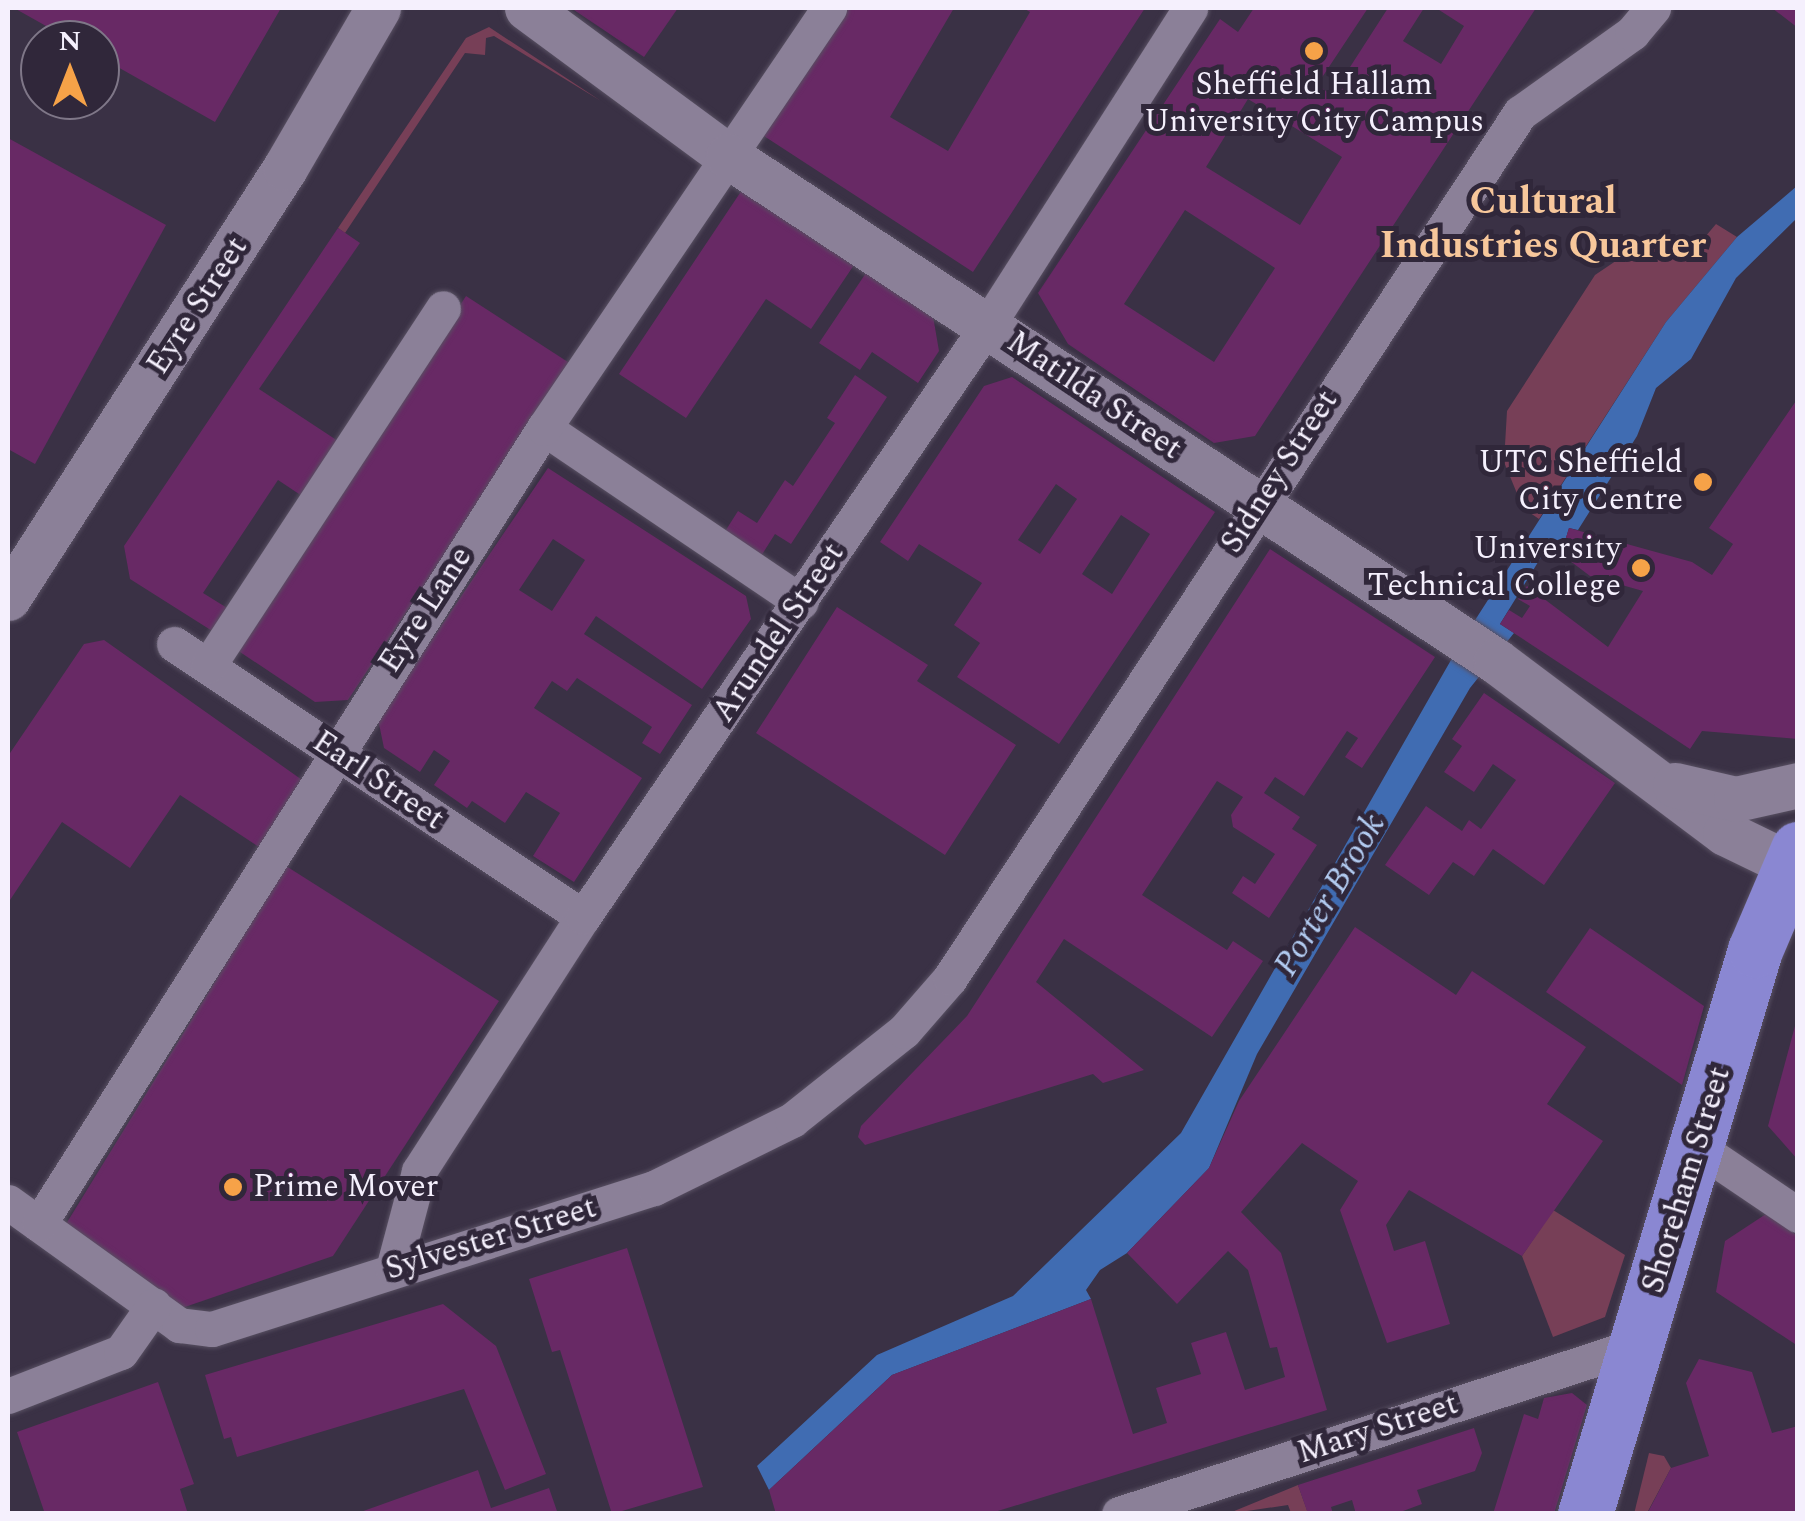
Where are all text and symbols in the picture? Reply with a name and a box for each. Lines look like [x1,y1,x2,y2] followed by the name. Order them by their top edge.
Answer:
[20,20,120,120] north arrow
[59,20,81,63] text: N
[1303,40,1325,62] marker: Sheffield Hallam University City Campus
[1144,67,1484,142] place label: Sheffield Hallam University City Campus
[1380,180,1706,270] district label: Cultural Industries Quarter
[139,230,257,382] street label: Eyre Street
[999,323,1189,469] street label: Matilda Street
[1213,383,1347,561] street label: Sidney Street
[1479,445,1683,520] place label: UTC Sheffield City Centre
[1692,471,1714,493] marker: UTC Sheffield City Centre
[1367,531,1621,606] place label: University Technical College
[705,536,853,730] street label: Arundel Street
[371,540,481,680] street label: Eyre Lane
[1630,557,1652,579] marker: University Technical College
[305,723,451,839] street label: Earl Street
[1265,806,1395,984] water label: Porter Brook
[1634,1062,1740,1298] street label: Shoreham Street
[253,1168,438,1206] place label: Prime Mover
[222,1176,244,1198] marker: Prime Mover
[381,1189,601,1289] street label: Sylvester Street
[1293,1385,1463,1473] street label: Mary Street

